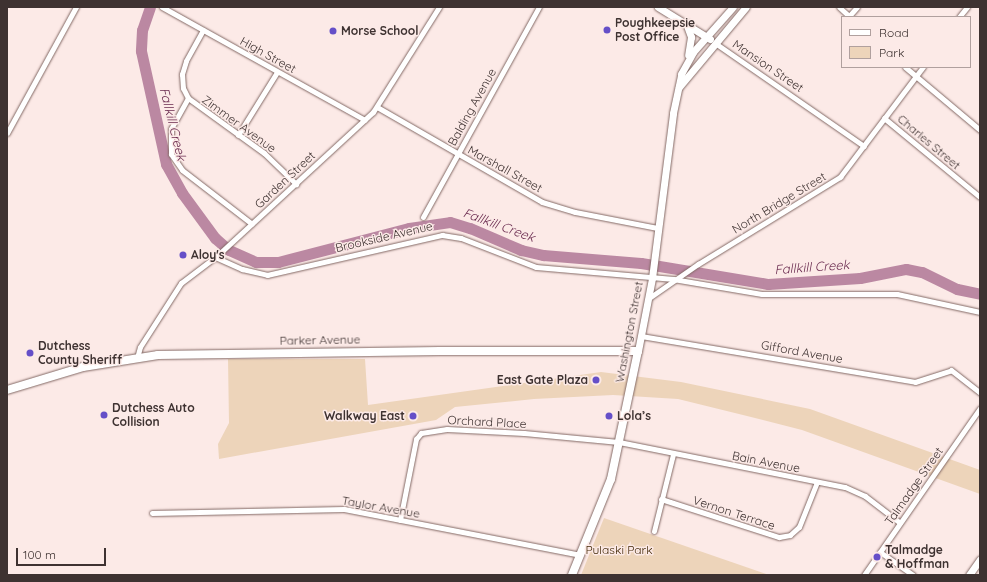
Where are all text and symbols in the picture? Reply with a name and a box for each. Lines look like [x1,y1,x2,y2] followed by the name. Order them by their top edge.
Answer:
[615,16,695,44] place label: Poughkeepsie Post Office
[841,16,971,68] legend
[341,24,418,38] place label: Morse School
[602,25,612,35] marker: Poughkeepsie Post Office
[879,25,909,40] text: Road
[328,26,338,36] marker: Morse School
[238,34,298,76] street label: High Street
[730,37,806,95] street label: Mansion Street
[879,45,904,60] text: Park
[445,66,499,148] street label: Balding Avenue
[156,86,190,162] water label: Fallkill Creek
[199,92,279,156] street label: Zimmer Avenue
[895,112,963,172] street label: Charles Street
[465,143,545,195] street label: Marshall Street
[252,148,318,212] street label: Garden Street
[729,169,829,237] street label: North Bridge Street
[461,205,537,245] water label: Fallkill Creek
[334,219,434,255] street label: Brookside Avenue
[191,248,225,262] place label: Aloy's
[178,250,188,260] marker: Aloy's
[774,257,850,277] water label: Fallkill Creek
[612,280,646,384] street label: Washington Street
[279,332,361,348] street label: Parker Avenue
[760,338,844,366] street label: Gifford Avenue
[38,339,122,367] place label: Dutchess County Sheriff
[25,348,35,358] marker: Dutchess County Sheriff
[497,373,588,387] place label: East Gate Plaza
[591,375,601,385] marker: East Gate Plaza
[112,401,195,429] place label: Dutchess Auto Collision
[324,409,405,423] place label: Walkway East
[617,409,651,423] place label: Lola’s
[99,410,109,420] marker: Dutchess Auto Collision
[408,411,418,421] marker: Walkway East
[604,411,614,421] marker: Lola’s
[447,413,527,431] street label: Orchard Place
[882,444,946,528] street label: Talmadge Street
[731,448,801,476] street label: Bain Avenue
[341,493,421,521] street label: Taylor Avenue
[691,493,777,533] street label: Vernon Terrace
[18,540,108,566] scale bar
[585,543,653,557] park label: Pulaski Park
[885,543,949,571] place label: Talmadge & Hoffman
[23,547,56,562] text: 100 m
[872,552,882,562] marker: Talmadge & Hoffman

